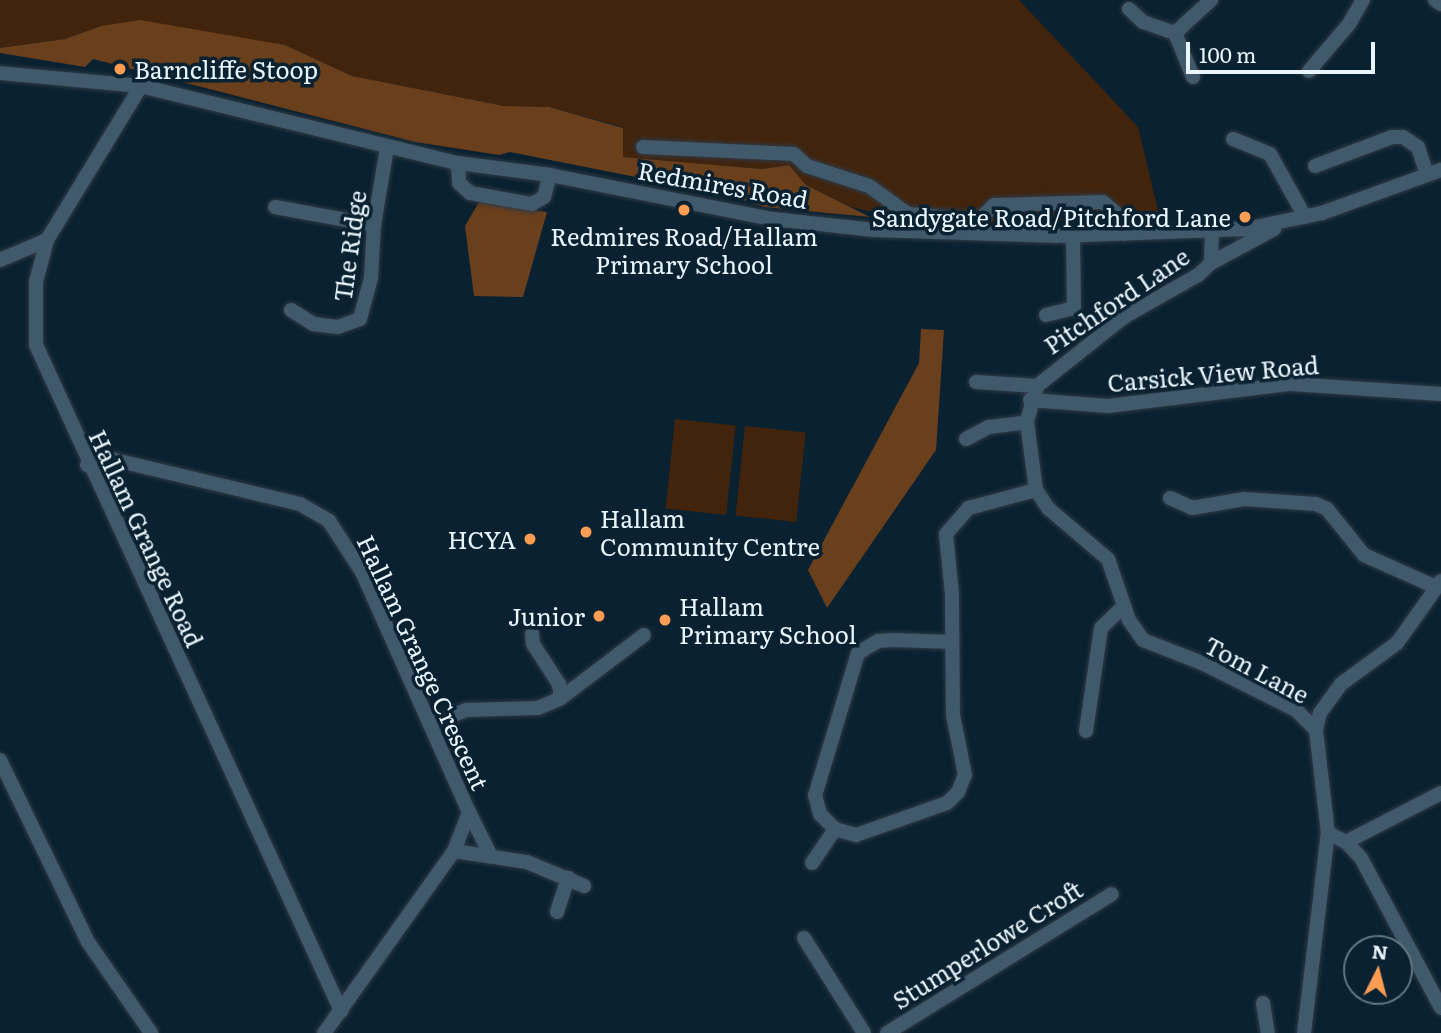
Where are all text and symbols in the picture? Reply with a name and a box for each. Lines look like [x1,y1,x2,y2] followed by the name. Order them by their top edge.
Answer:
[1189,28,1378,72] scale bar
[1199,38,1256,69] text: 100 m
[134,55,318,83] place label: Barncliffe Stoop
[112,61,128,77] marker: Barncliffe Stoop
[636,155,810,213] street label: Redmires Road
[327,188,371,304] street label: The Ridge
[676,202,692,218] marker: Redmires Road/Hallam Primary School
[872,203,1231,231] place label: Sandygate Road/Pitchford Lane
[1237,209,1253,225] marker: Sandygate Road/Pitchford Lane
[550,222,818,278] place label: Redmires Road/Hallam Primary School
[1038,241,1194,359] street label: Pitchford Lane
[1106,349,1320,397] street label: Carsick View Road
[84,425,210,651] street label: Hallam Grange Road
[600,504,820,560] place label: Hallam Community Centre
[578,524,594,540] marker: Hallam Community Centre
[447,525,516,553] place label: HCYA
[352,530,496,794] street label: Hallam Grange Crescent
[522,531,538,547] marker: HCYA
[679,592,856,648] place label: Hallam Primary School
[508,602,585,630] place label: Junior
[591,608,607,624] marker: Junior
[657,612,673,628] marker: Hallam Primary School
[1200,629,1314,709] street label: Tom Lane
[887,874,1087,1014] street label: Stumperlowe Croft
[1343,935,1413,1005] north arrow
[1371,936,1389,966] text: N

